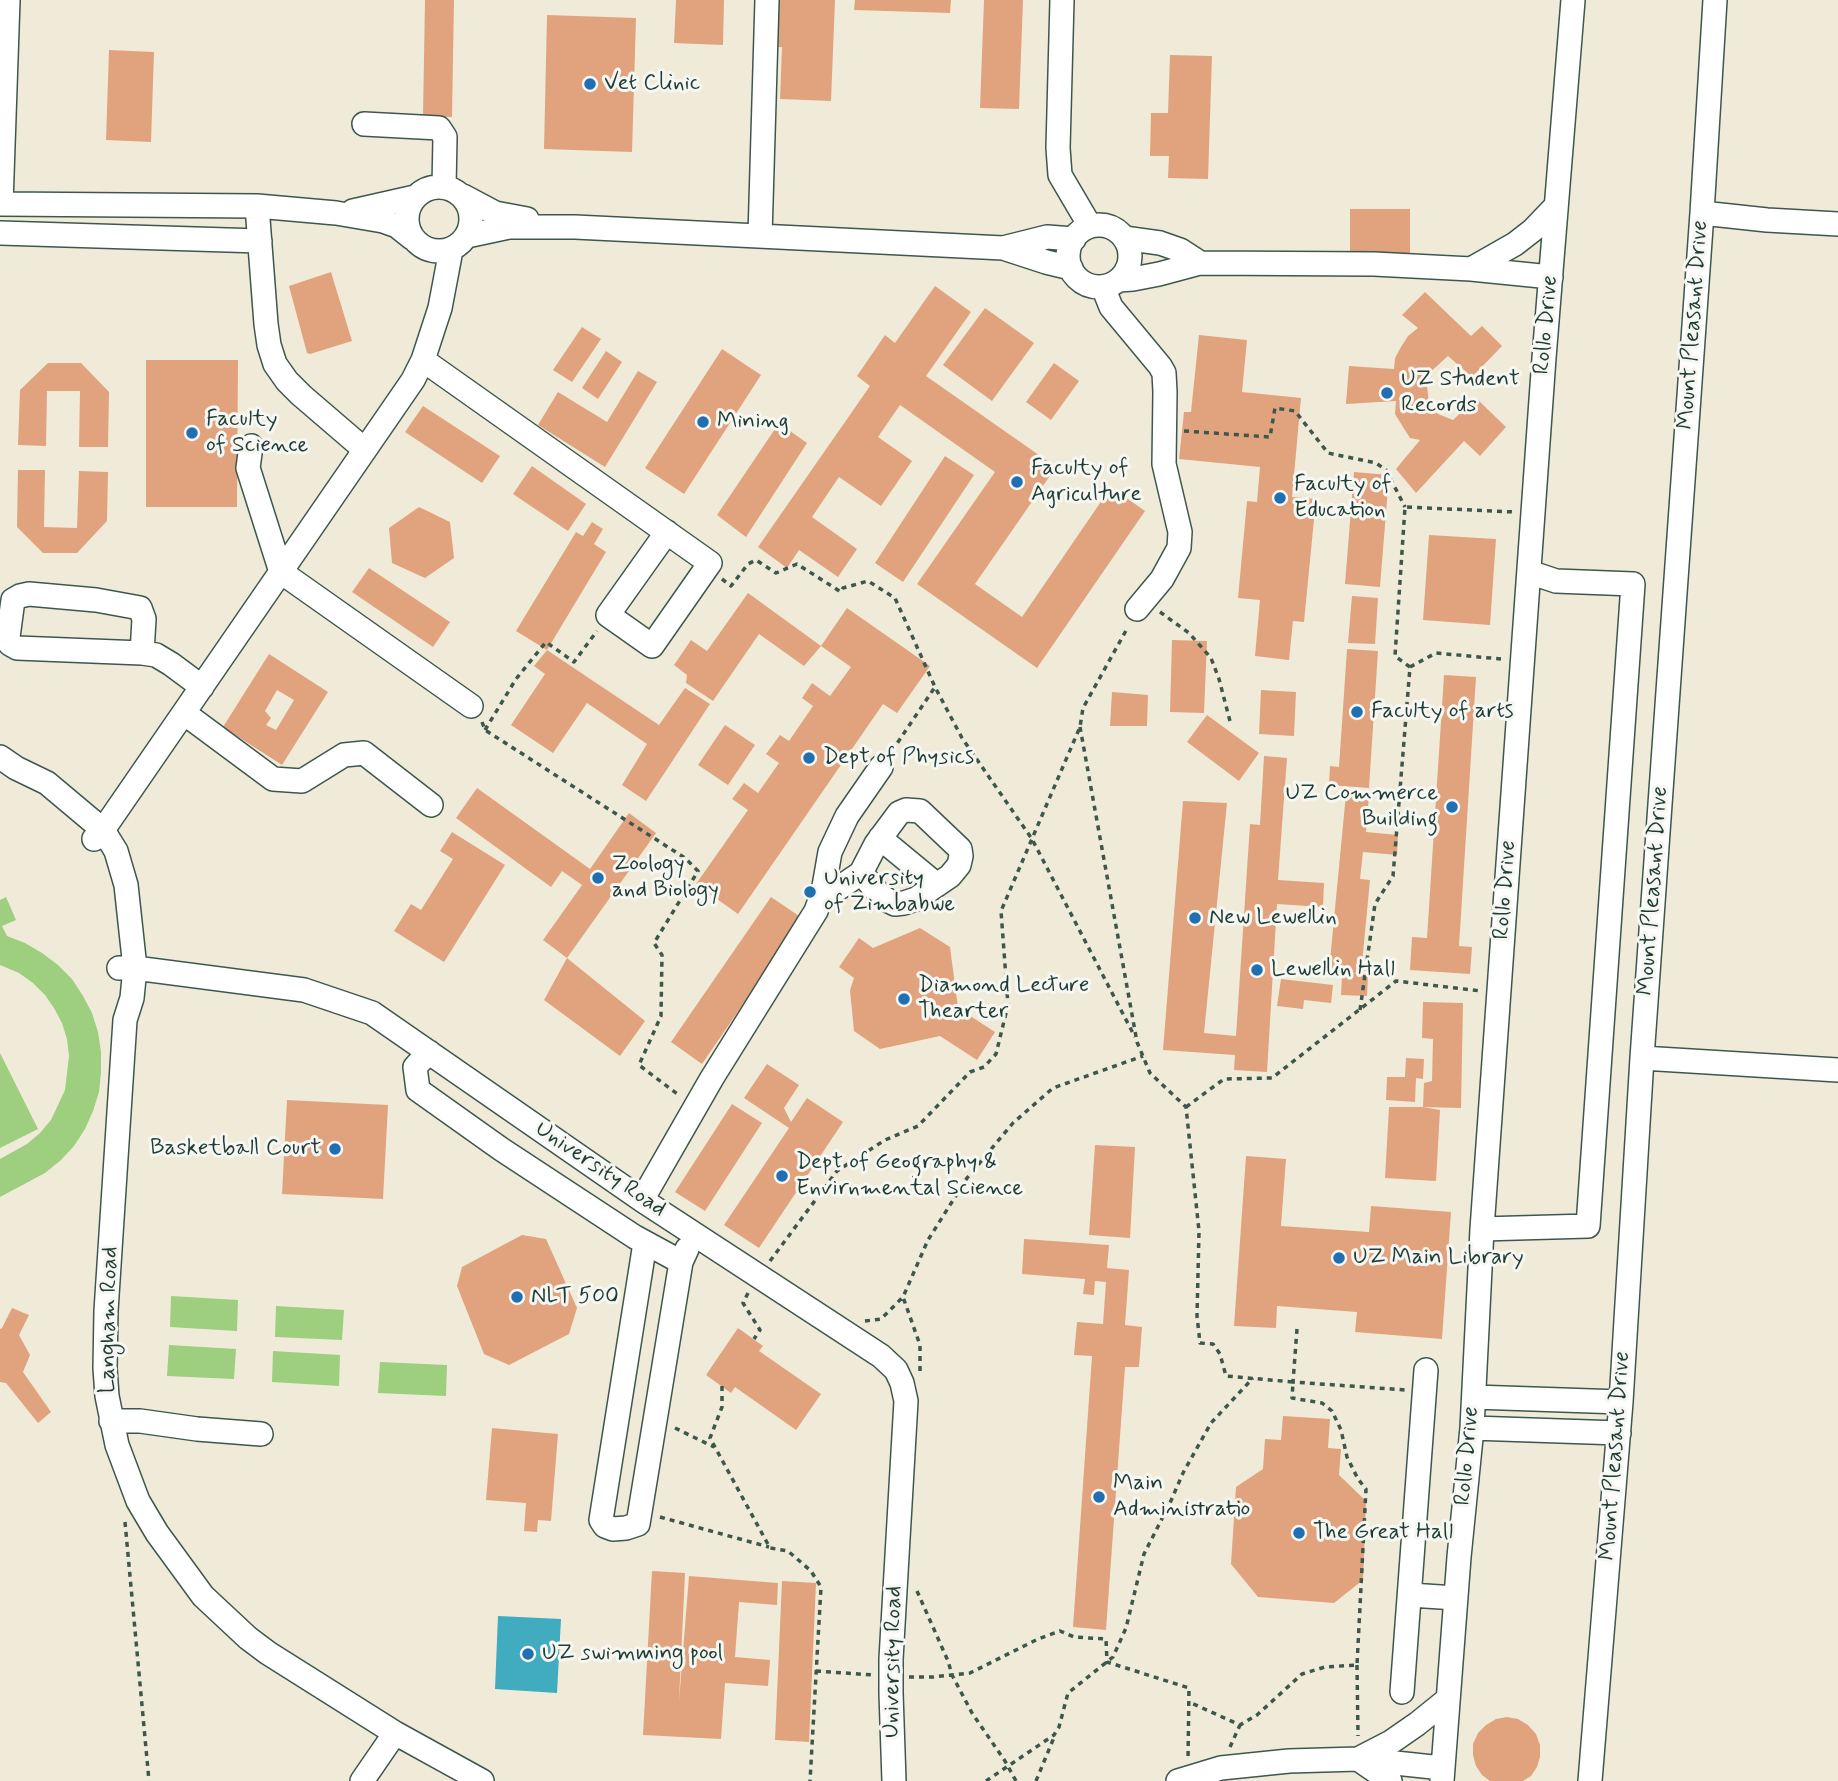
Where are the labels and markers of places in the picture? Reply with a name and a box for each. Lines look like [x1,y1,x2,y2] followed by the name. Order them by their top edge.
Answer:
[604,70,700,98] place label: Vet Clinic
[582,76,598,92] marker: Vet Clinic
[1401,366,1520,420] place label: UZ Student Records
[1379,385,1395,401] marker: UZ Student Records
[206,406,308,460] place label: Faculty of Science
[717,408,789,436] place label: Mining
[695,414,711,430] marker: Mining
[184,425,200,441] marker: Faculty of Science
[1031,455,1141,509] place label: Faculty of Agriculture
[1294,471,1391,525] place label: Faculty of Education
[1009,474,1025,490] marker: Faculty of Agriculture
[1272,490,1288,506] marker: Faculty of Education
[1371,698,1514,726] place label: Faculty of arts
[1349,704,1365,720] marker: Faculty of arts
[823,744,974,772] place label: Dept of Physics
[801,750,817,766] marker: Dept of Physics
[1285,780,1438,834] place label: UZ Commerce Building
[1444,799,1460,815] marker: UZ Commerce Building
[612,851,719,905] place label: Zoology and Biology
[824,865,955,919] place label: University of Zimbabwe
[590,870,606,886] marker: Zoology and Biology
[802,884,818,900] marker: University of Zimbabwe
[1209,904,1337,932] place label: New Lewellin
[1187,910,1203,926] marker: New Lewellin
[1271,956,1395,984] place label: Lewellin Hall
[1249,962,1265,978] marker: Lewellin Hall
[918,972,1089,1026] place label: Diamond Lecture Thearter
[896,991,912,1007] marker: Diamond Lecture Thearter
[150,1135,321,1163] place label: Basketball Court
[327,1141,343,1157] marker: Basketball Court
[796,1149,1023,1203] place label: Dept of Geography & Envirnmental Science
[774,1168,790,1184] marker: Dept of Geography & Envirnmental Science
[1353,1244,1524,1272] place label: UZ Main Library
[1331,1250,1347,1266] marker: UZ Main Library
[531,1283,619,1311] place label: NLT 500
[509,1289,525,1305] marker: NLT 500
[1113,1470,1250,1524] place label: Main Administratio
[1091,1489,1107,1505] marker: Main Administratio
[1313,1519,1453,1547] place label: The Great Hall
[1291,1525,1307,1541] marker: The Great Hall
[542,1640,723,1668] place label: UZ swimming pool
[520,1646,536,1662] marker: UZ swimming pool

